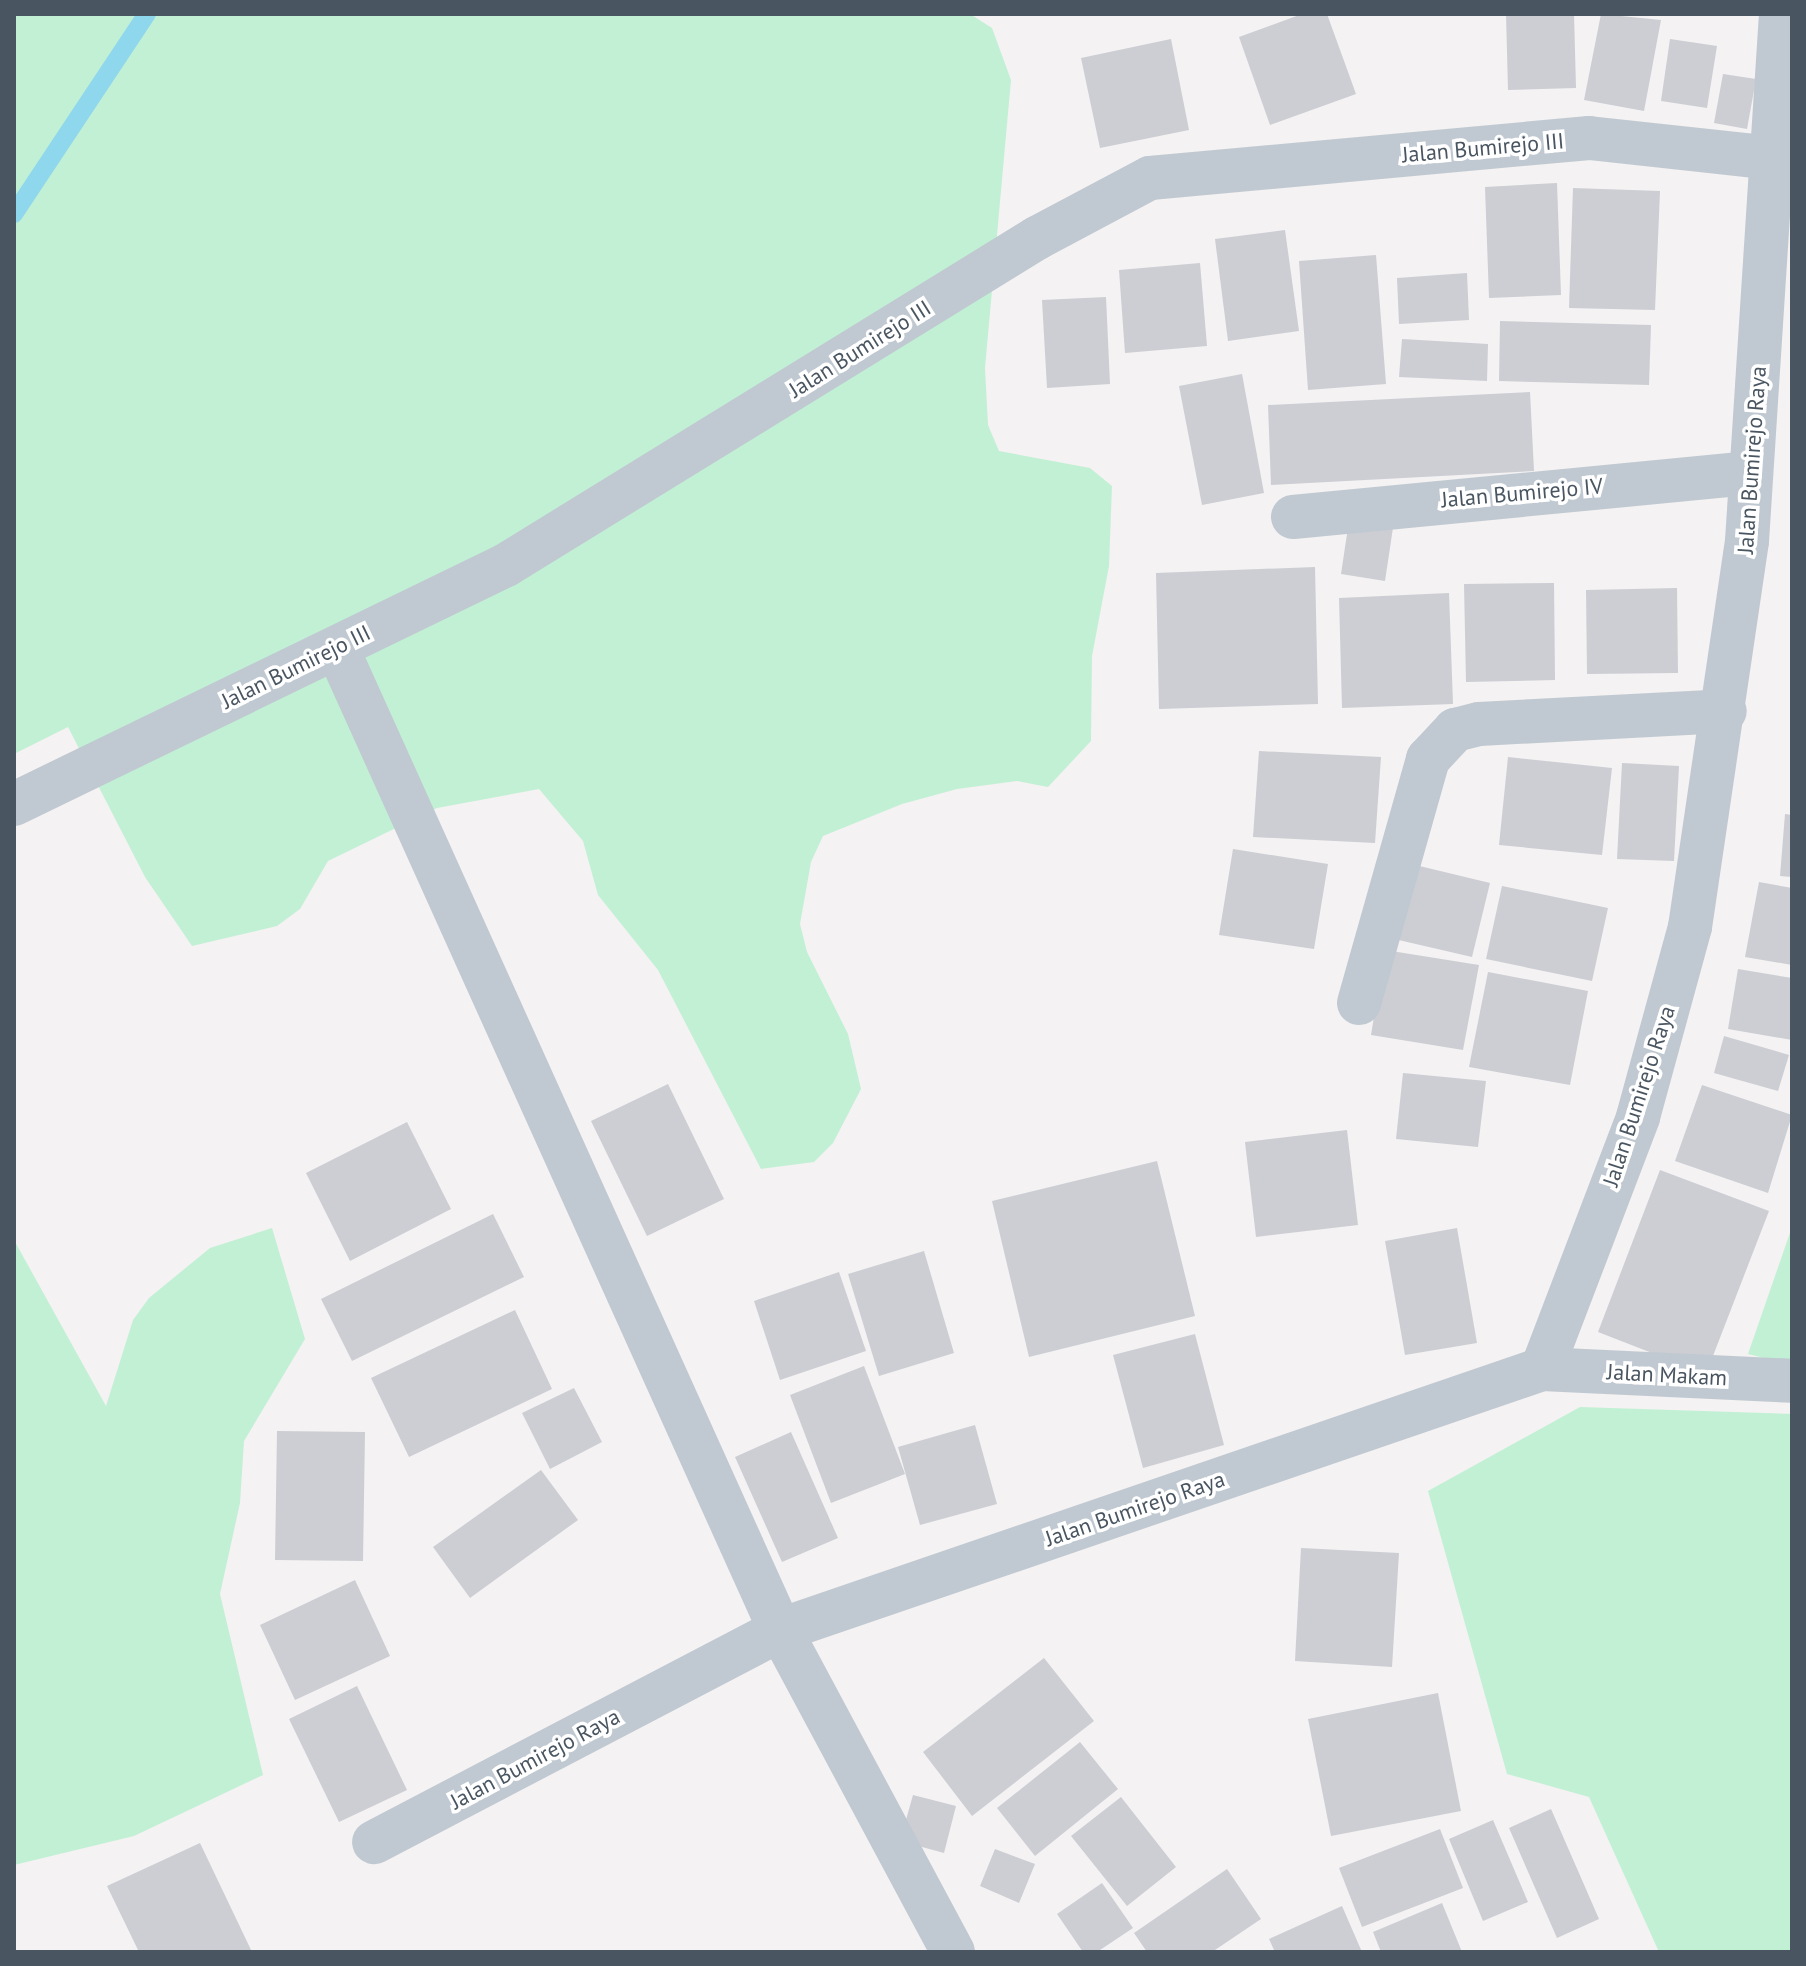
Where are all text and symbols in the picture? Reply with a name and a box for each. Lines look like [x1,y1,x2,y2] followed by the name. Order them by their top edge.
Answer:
[1401,128,1565,168] street label: Jalan Bumirejo III
[784,295,936,403] street label: Jalan Bumirejo III
[1732,365,1772,555] street label: Jalan Bumirejo Raya
[1440,473,1604,513] street label: Jalan Bumirejo IV
[217,620,375,714] street label: Jalan Bumirejo III
[1597,1002,1681,1190] street label: Jalan Bumirejo Raya
[1606,1359,1728,1391] street label: Jalan Makam
[1042,1466,1228,1552] street label: Jalan Bumirejo Raya
[446,1703,624,1815] street label: Jalan Bumirejo Raya

